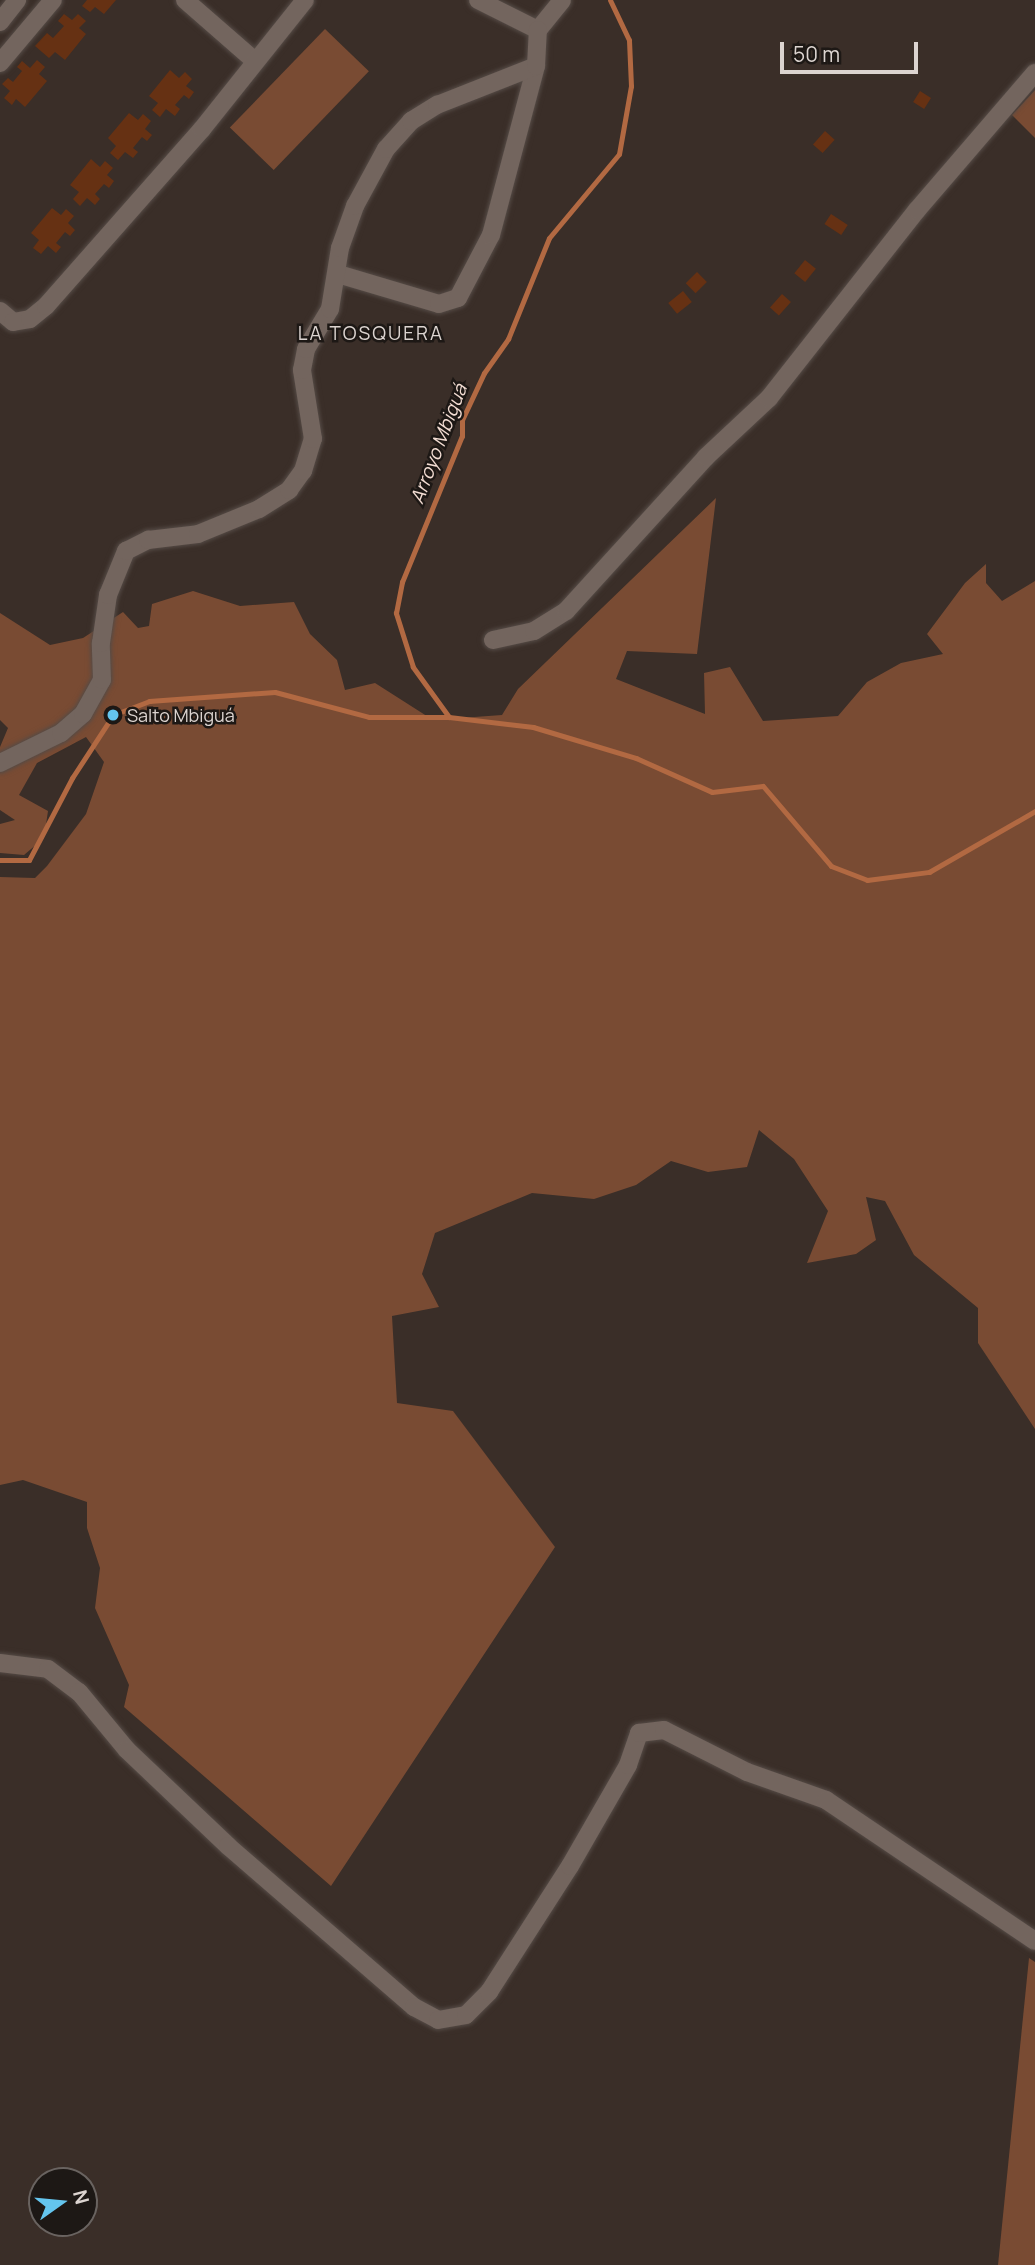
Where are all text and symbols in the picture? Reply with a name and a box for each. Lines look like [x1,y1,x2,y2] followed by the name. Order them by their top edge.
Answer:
[783,28,921,72] scale bar
[793,40,840,68] text: 50 m
[299,323,443,345] district label: LA TOSQUERA
[406,381,472,507] water label: Arroyo Mbiguá
[127,704,235,726] place label: Salto Mbiguá
[105,707,121,723] marker: Salto Mbiguá
[28,2167,98,2237] north arrow
[67,2187,96,2207] text: N

